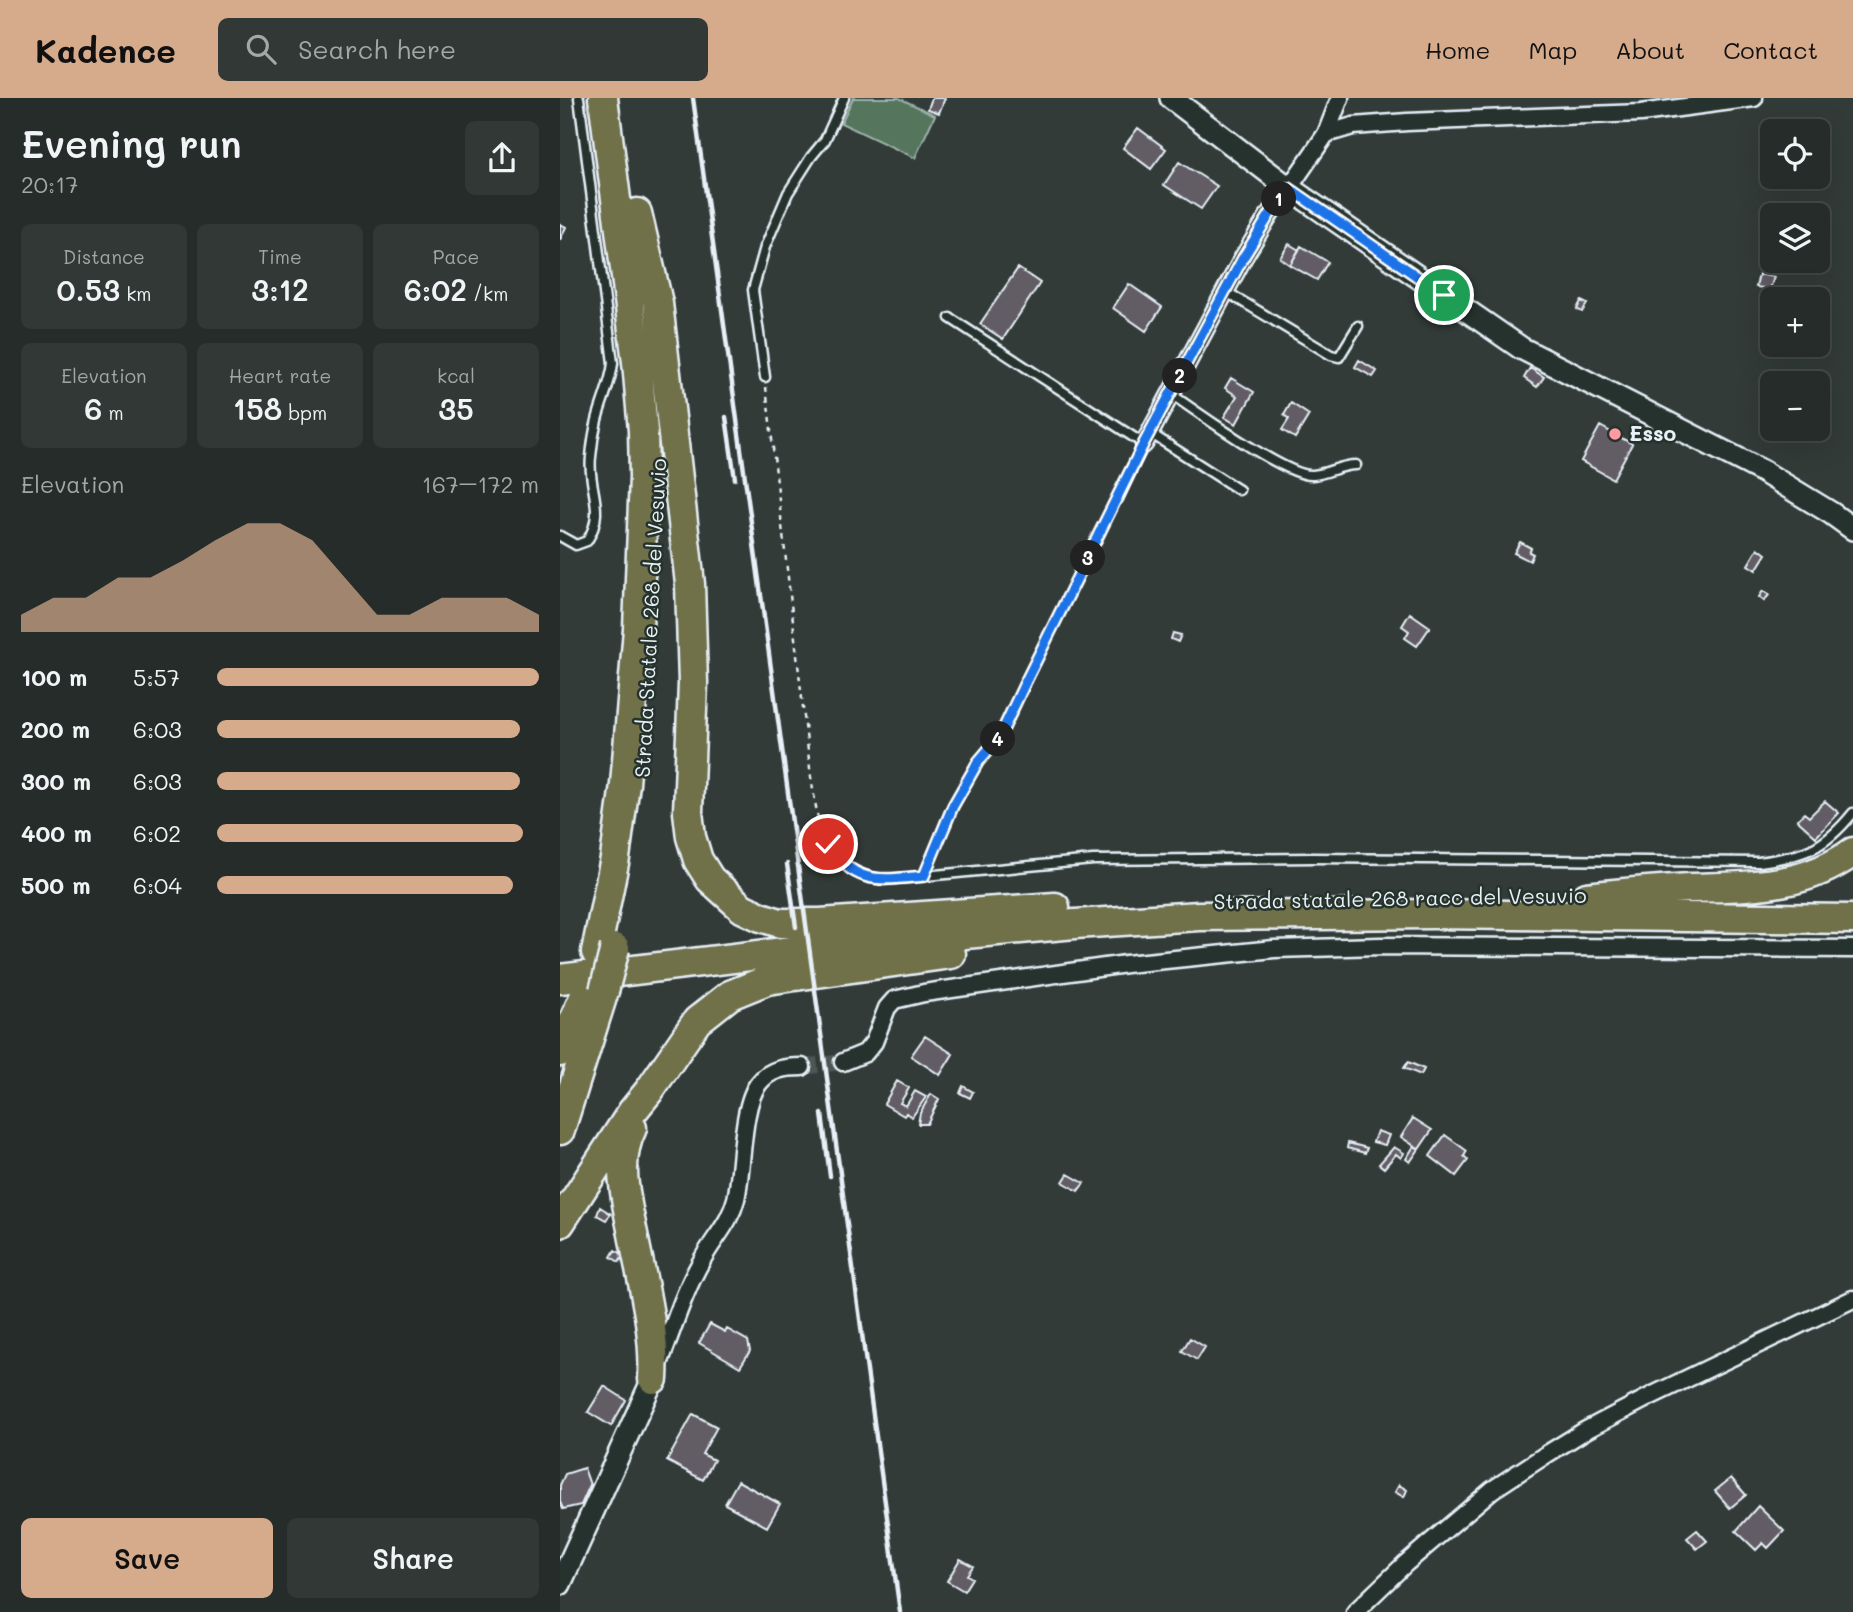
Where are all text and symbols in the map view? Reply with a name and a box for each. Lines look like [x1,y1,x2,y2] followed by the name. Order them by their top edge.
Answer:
[218,18,708,81] search box
[35,28,176,71] text: Kadence
[242,30,280,68] icon: search
[298,32,456,66] text: Search here
[1425,34,1490,65] text: Home
[1528,34,1577,65] text: Map
[1615,34,1685,65] text: About
[1723,34,1818,65] text: Contact
[21,118,242,168] text: Evening run
[1760,119,1830,441] map controls
[1760,119,1830,189] button: locate
[465,121,539,195] button: share
[21,169,78,199] text: 20:17
[1262,182,1296,217] pin: 1
[1274,186,1283,211] text: 1
[1760,203,1830,273] button: layers
[63,244,145,269] text: Distance
[258,244,302,269] text: Time
[433,244,479,269] text: Pace
[1414,265,1474,325] pin
[57,269,120,309] text: 0.53
[251,269,309,309] text: 3:12
[404,269,467,309] text: 6:02
[1425,276,1463,314] icon: arrive
[120,281,151,306] text: km
[467,281,508,306] text: /km
[1760,287,1830,357] button: +
[1162,358,1198,394] pin: 2
[61,363,147,388] text: Elevation
[229,363,331,388] text: Heart rate
[437,363,475,388] text: kcal
[1174,363,1185,388] text: 2
[1760,371,1830,441] button: −
[84,388,102,428] text: 6
[233,388,282,428] text: 158
[438,388,474,428] text: 35
[102,400,124,425] text: m
[282,400,327,425] text: bpm
[1629,419,1677,446] place label: Esso
[1607,426,1623,442] marker: Esso
[628,458,671,778] street label: Strada Statale 268 del Vesuvio
[21,469,124,499] text: Elevation
[422,469,539,499] text: 167–172 m
[1070,540,1106,575] pin: 3
[1082,545,1093,570] text: 3
[21,662,87,692] text: 100 m
[133,662,180,692] text: 5:57
[21,714,90,744] text: 200 m
[133,714,182,744] text: 6:03
[980,722,1016,756] pin: 4
[991,726,1004,751] text: 4
[21,766,91,796] text: 300 m
[133,766,182,796] text: 6:03
[798,814,858,874] pin
[21,818,92,848] text: 400 m
[133,818,181,848] text: 6:02
[809,825,847,863] icon: check
[21,870,91,900] text: 500 m
[133,870,182,900] text: 6:04
[1213,881,1587,914] street label: Strada statale 268 racc del Vesuvio
[21,1518,273,1598] button: Save
[287,1518,539,1598] button: Share

